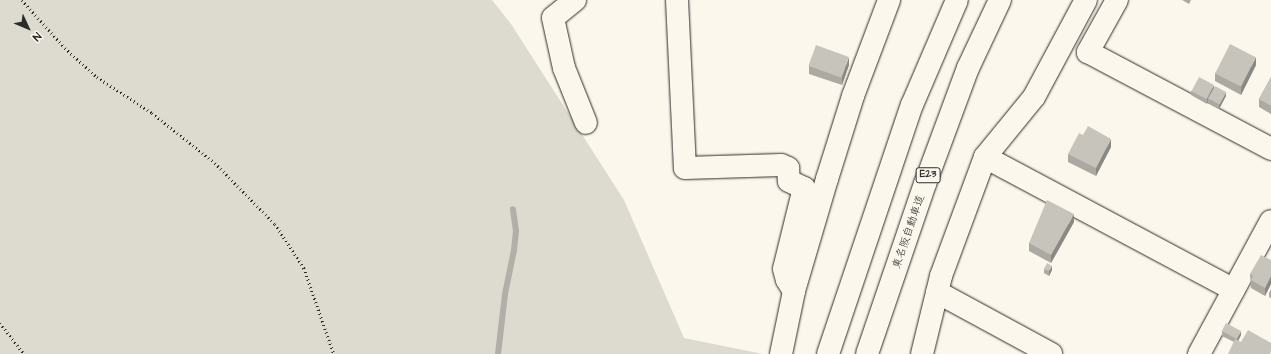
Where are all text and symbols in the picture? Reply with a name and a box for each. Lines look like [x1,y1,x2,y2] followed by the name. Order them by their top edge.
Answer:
[8,8,48,48] north arrow
[29,29,45,44] text: N
[915,167,941,183] road number: E23
[890,193,928,271] street label: 東名阪自動車道

